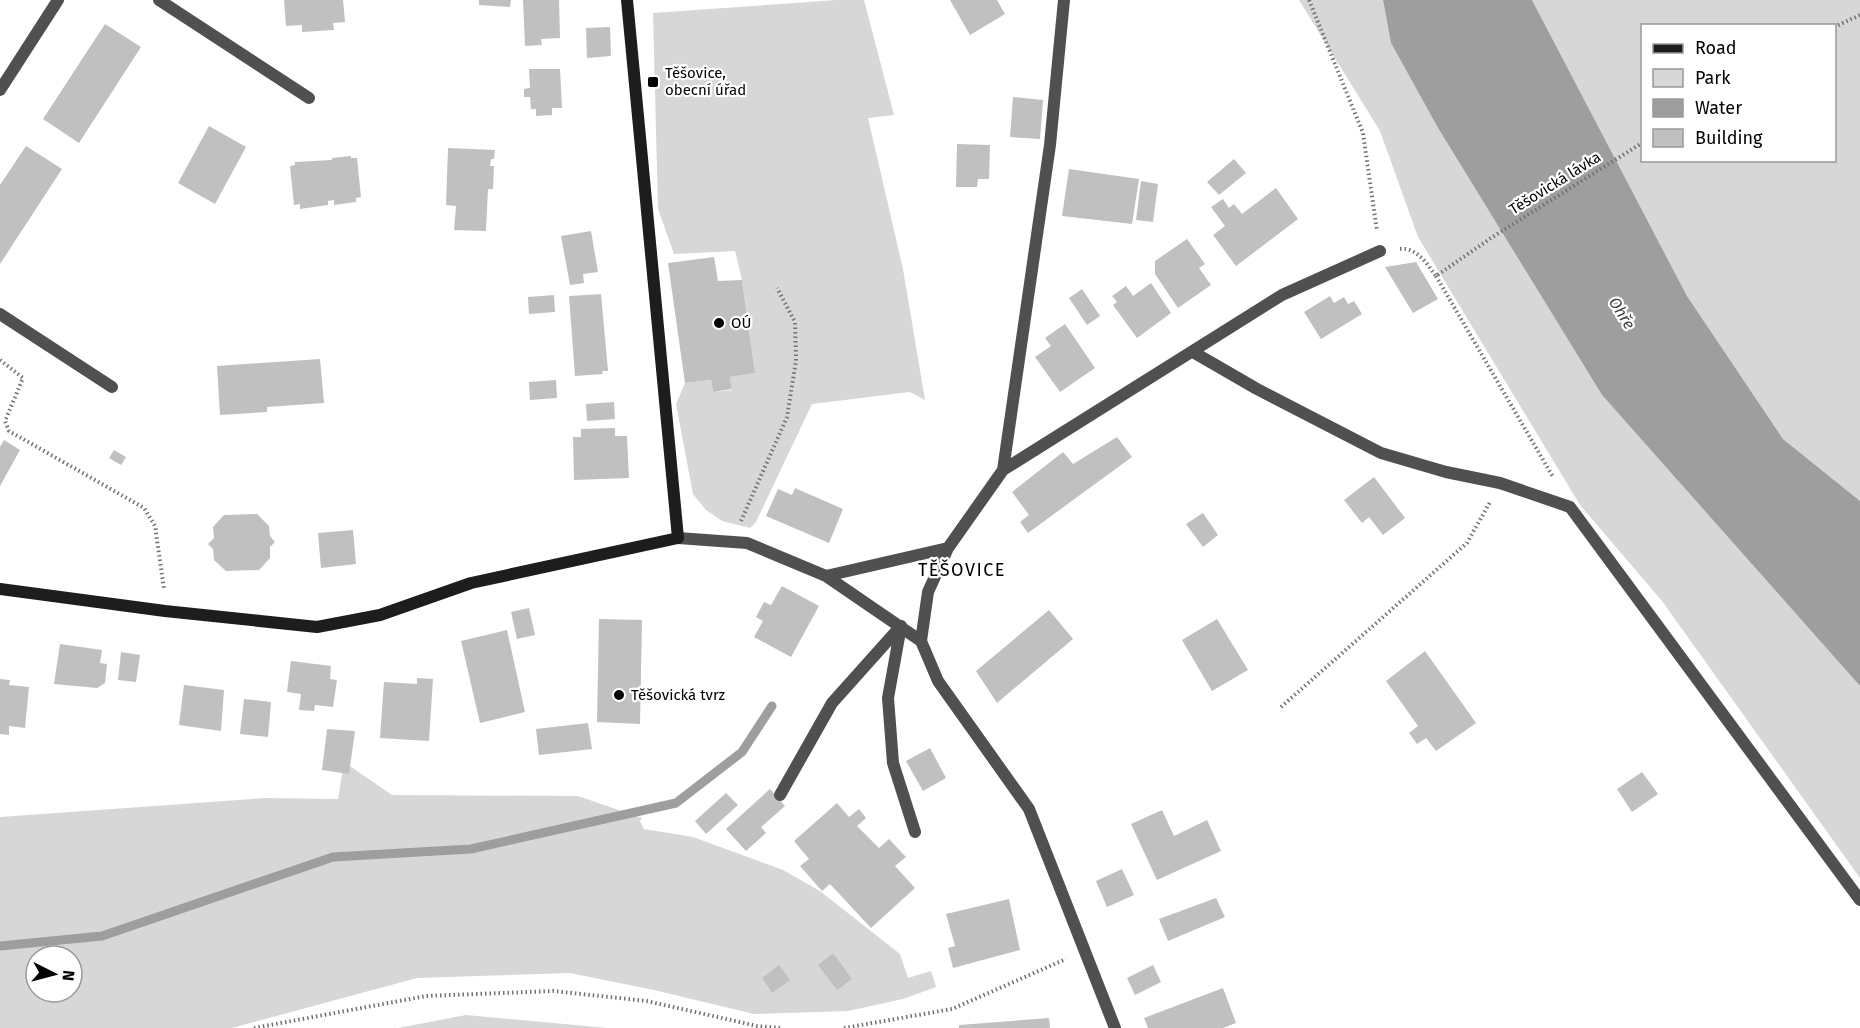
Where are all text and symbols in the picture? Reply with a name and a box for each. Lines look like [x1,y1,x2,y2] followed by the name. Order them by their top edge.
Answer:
[1641,24,1836,162] legend
[1695,37,1737,59] text: Road
[665,64,746,99] place label: Těšovice, obecní úřad
[1695,67,1731,89] text: Park
[646,75,660,89] marker: Těšovice, obecní úřad
[1695,97,1742,119] text: Water
[1695,127,1763,149] text: Building
[1506,148,1604,218] street label: Těšovická lávka
[1605,293,1639,333] water label: Ohře
[731,314,751,332] place label: OÚ
[712,316,726,330] marker: OÚ
[918,559,1006,581] district label: TĚŠOVICE
[631,686,726,704] place label: Těšovická tvrz
[612,688,626,702] marker: Těšovická tvrz
[24,944,84,1004] north arrow
[58,969,78,982] text: N

